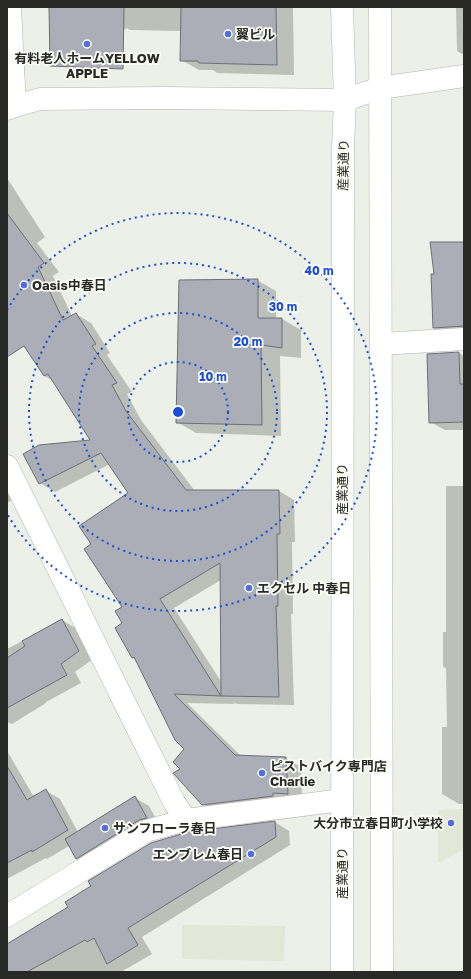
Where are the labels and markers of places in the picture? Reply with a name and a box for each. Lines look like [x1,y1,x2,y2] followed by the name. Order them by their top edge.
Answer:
[236,26,275,42] place label: 翼ビル
[223,29,233,39] marker: 翼ビル
[82,39,92,49] marker: 有料老人ホームYELLOW APPLE
[14,50,160,81] place label: 有料老人ホームYELLOW APPLE
[32,277,107,293] place label: Oasis中春日
[19,280,29,290] marker: Oasis中春日
[171,405,185,419] centre of rings
[257,580,351,596] place label: エクセル 中春日
[244,583,254,593] marker: エクセル 中春日
[270,758,387,789] place label: ピストバイク専門店 Charlie
[257,768,267,778] marker: ピストバイク専門店 Charlie
[313,815,443,831] place label: 大分市立春日町小学校
[446,818,456,828] marker: 大分市立春日町小学校
[113,820,217,836] place label: サンフローラ春日
[100,823,110,833] marker: サンフローラ春日
[153,846,243,862] place label: エンブレム春日
[246,849,256,859] marker: エンブレム春日

